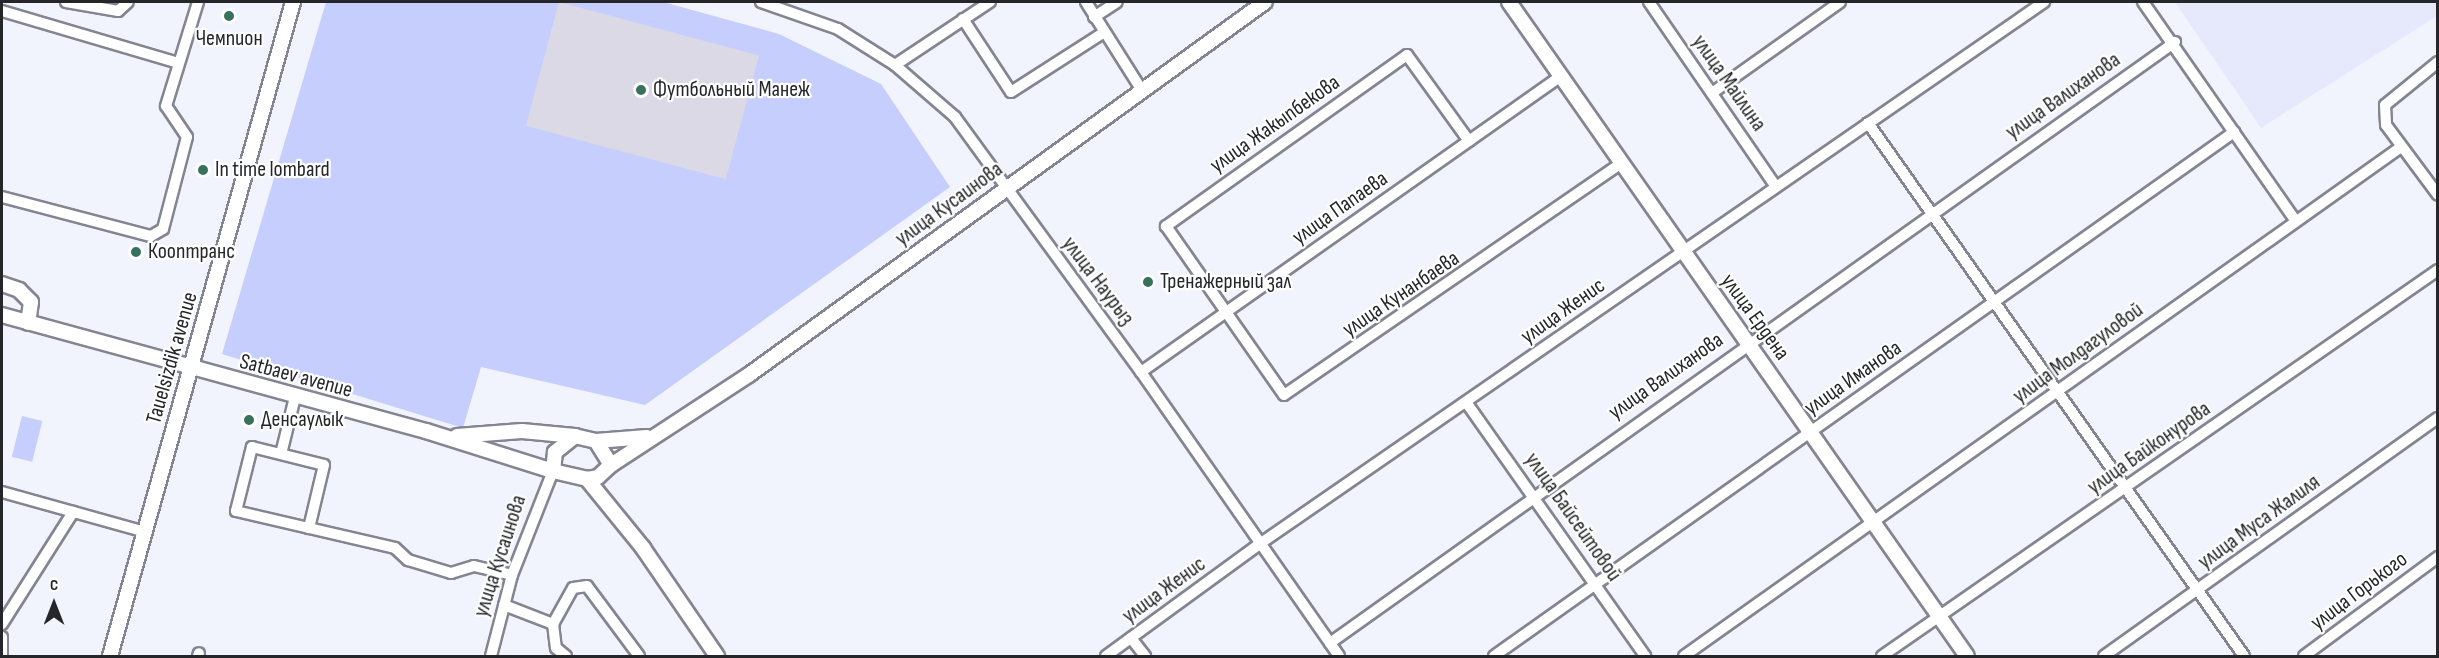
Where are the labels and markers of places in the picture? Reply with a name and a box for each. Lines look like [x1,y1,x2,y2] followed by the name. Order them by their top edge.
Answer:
[222,9,236,23] marker: Чемпион
[195,26,263,52] place label: Чемпион
[653,77,810,103] place label: Футбольный Манеж
[634,83,648,97] marker: Футбольный Манеж
[215,157,330,183] place label: In time lombard
[196,163,210,177] marker: In time lombard
[148,239,235,265] place label: Кооптранс
[129,245,143,259] marker: Кооптранс
[1160,269,1291,295] place label: Тренажерный зал
[1141,275,1155,289] marker: Тренажерный зал
[261,407,343,433] place label: Денсаулык
[242,413,256,427] marker: Денсаулык

